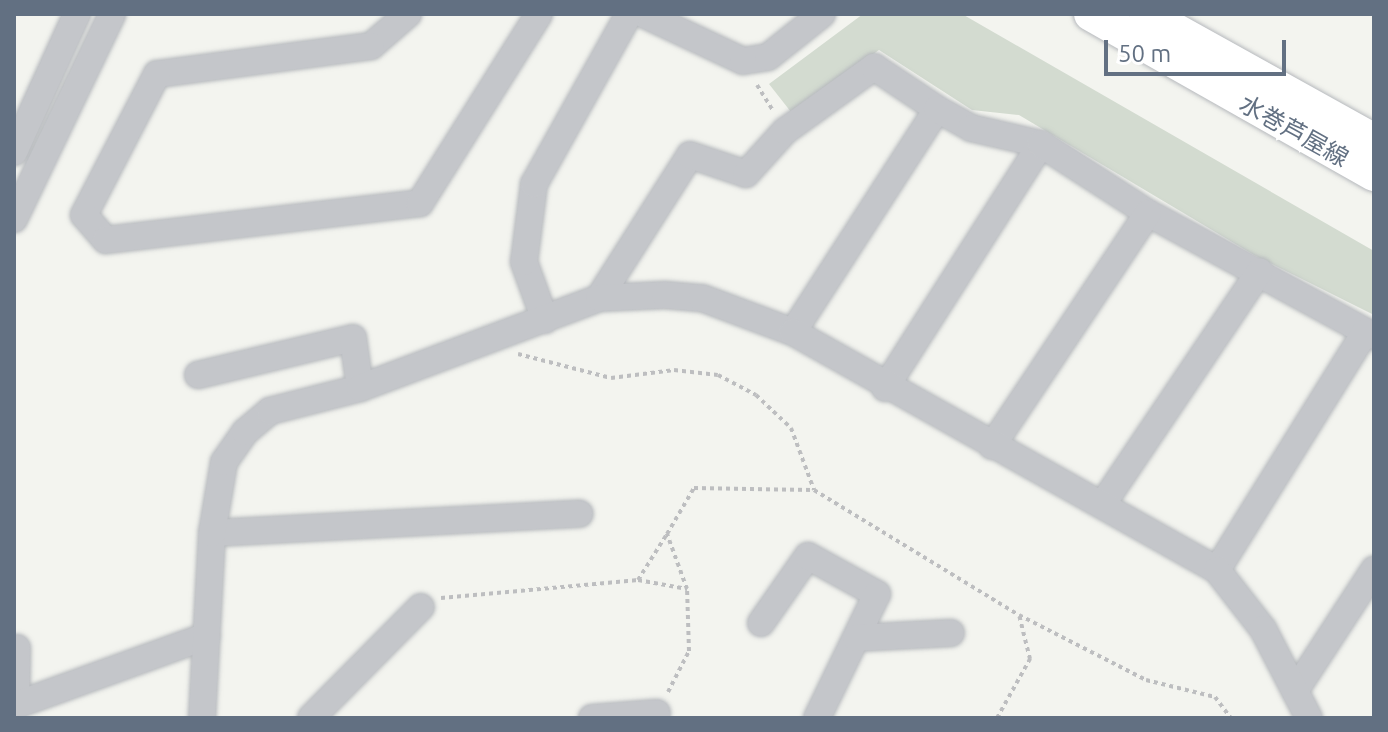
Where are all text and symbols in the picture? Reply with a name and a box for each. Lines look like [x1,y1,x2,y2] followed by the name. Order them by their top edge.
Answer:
[1108,24,1290,74] scale bar
[1118,40,1171,67] text: 50 m
[1235,89,1353,173] street label: 水巻芦屋線

